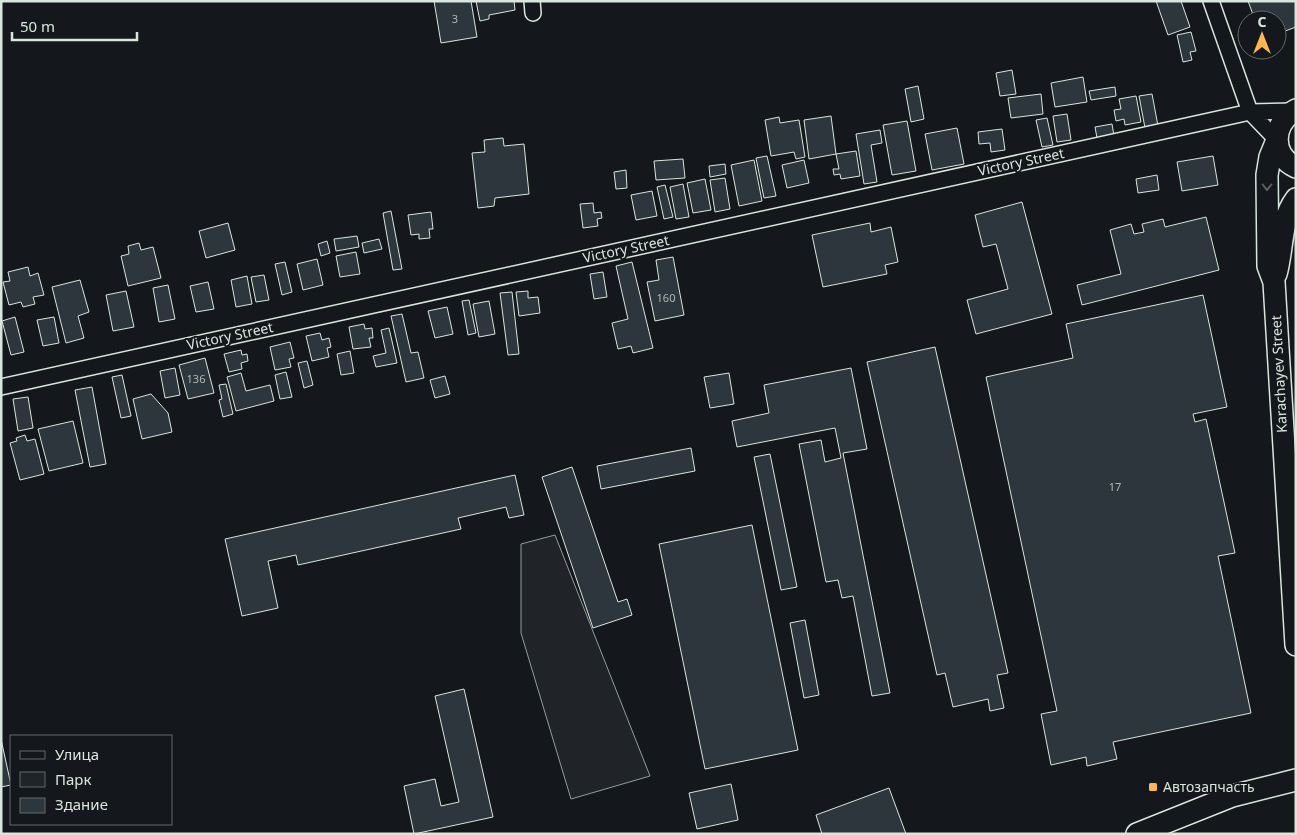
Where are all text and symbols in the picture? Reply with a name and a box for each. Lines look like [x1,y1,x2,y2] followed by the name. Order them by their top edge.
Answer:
[12,10,138,42] scale bar
[1237,10,1287,60] north arrow
[452,11,458,26] house number: 3
[1257,12,1267,31] text: С
[20,16,55,36] text: 50 m
[976,143,1066,180] street label: Victory Street
[1262,183,1272,191] one-way arrow
[581,230,671,267] street label: Victory Street
[657,290,675,305] house number: 160
[1266,315,1291,433] street label: Karachayev Street
[185,317,275,354] street label: Victory Street
[187,371,205,386] house number: 136
[1109,479,1121,494] house number: 17
[10,735,172,825] legend
[55,744,99,764] text: Улица
[55,769,91,789] text: Парк
[1163,777,1255,796] place label: Автозапчасть
[1147,781,1159,793] marker: Автозапчасть
[55,794,108,814] text: Здание

